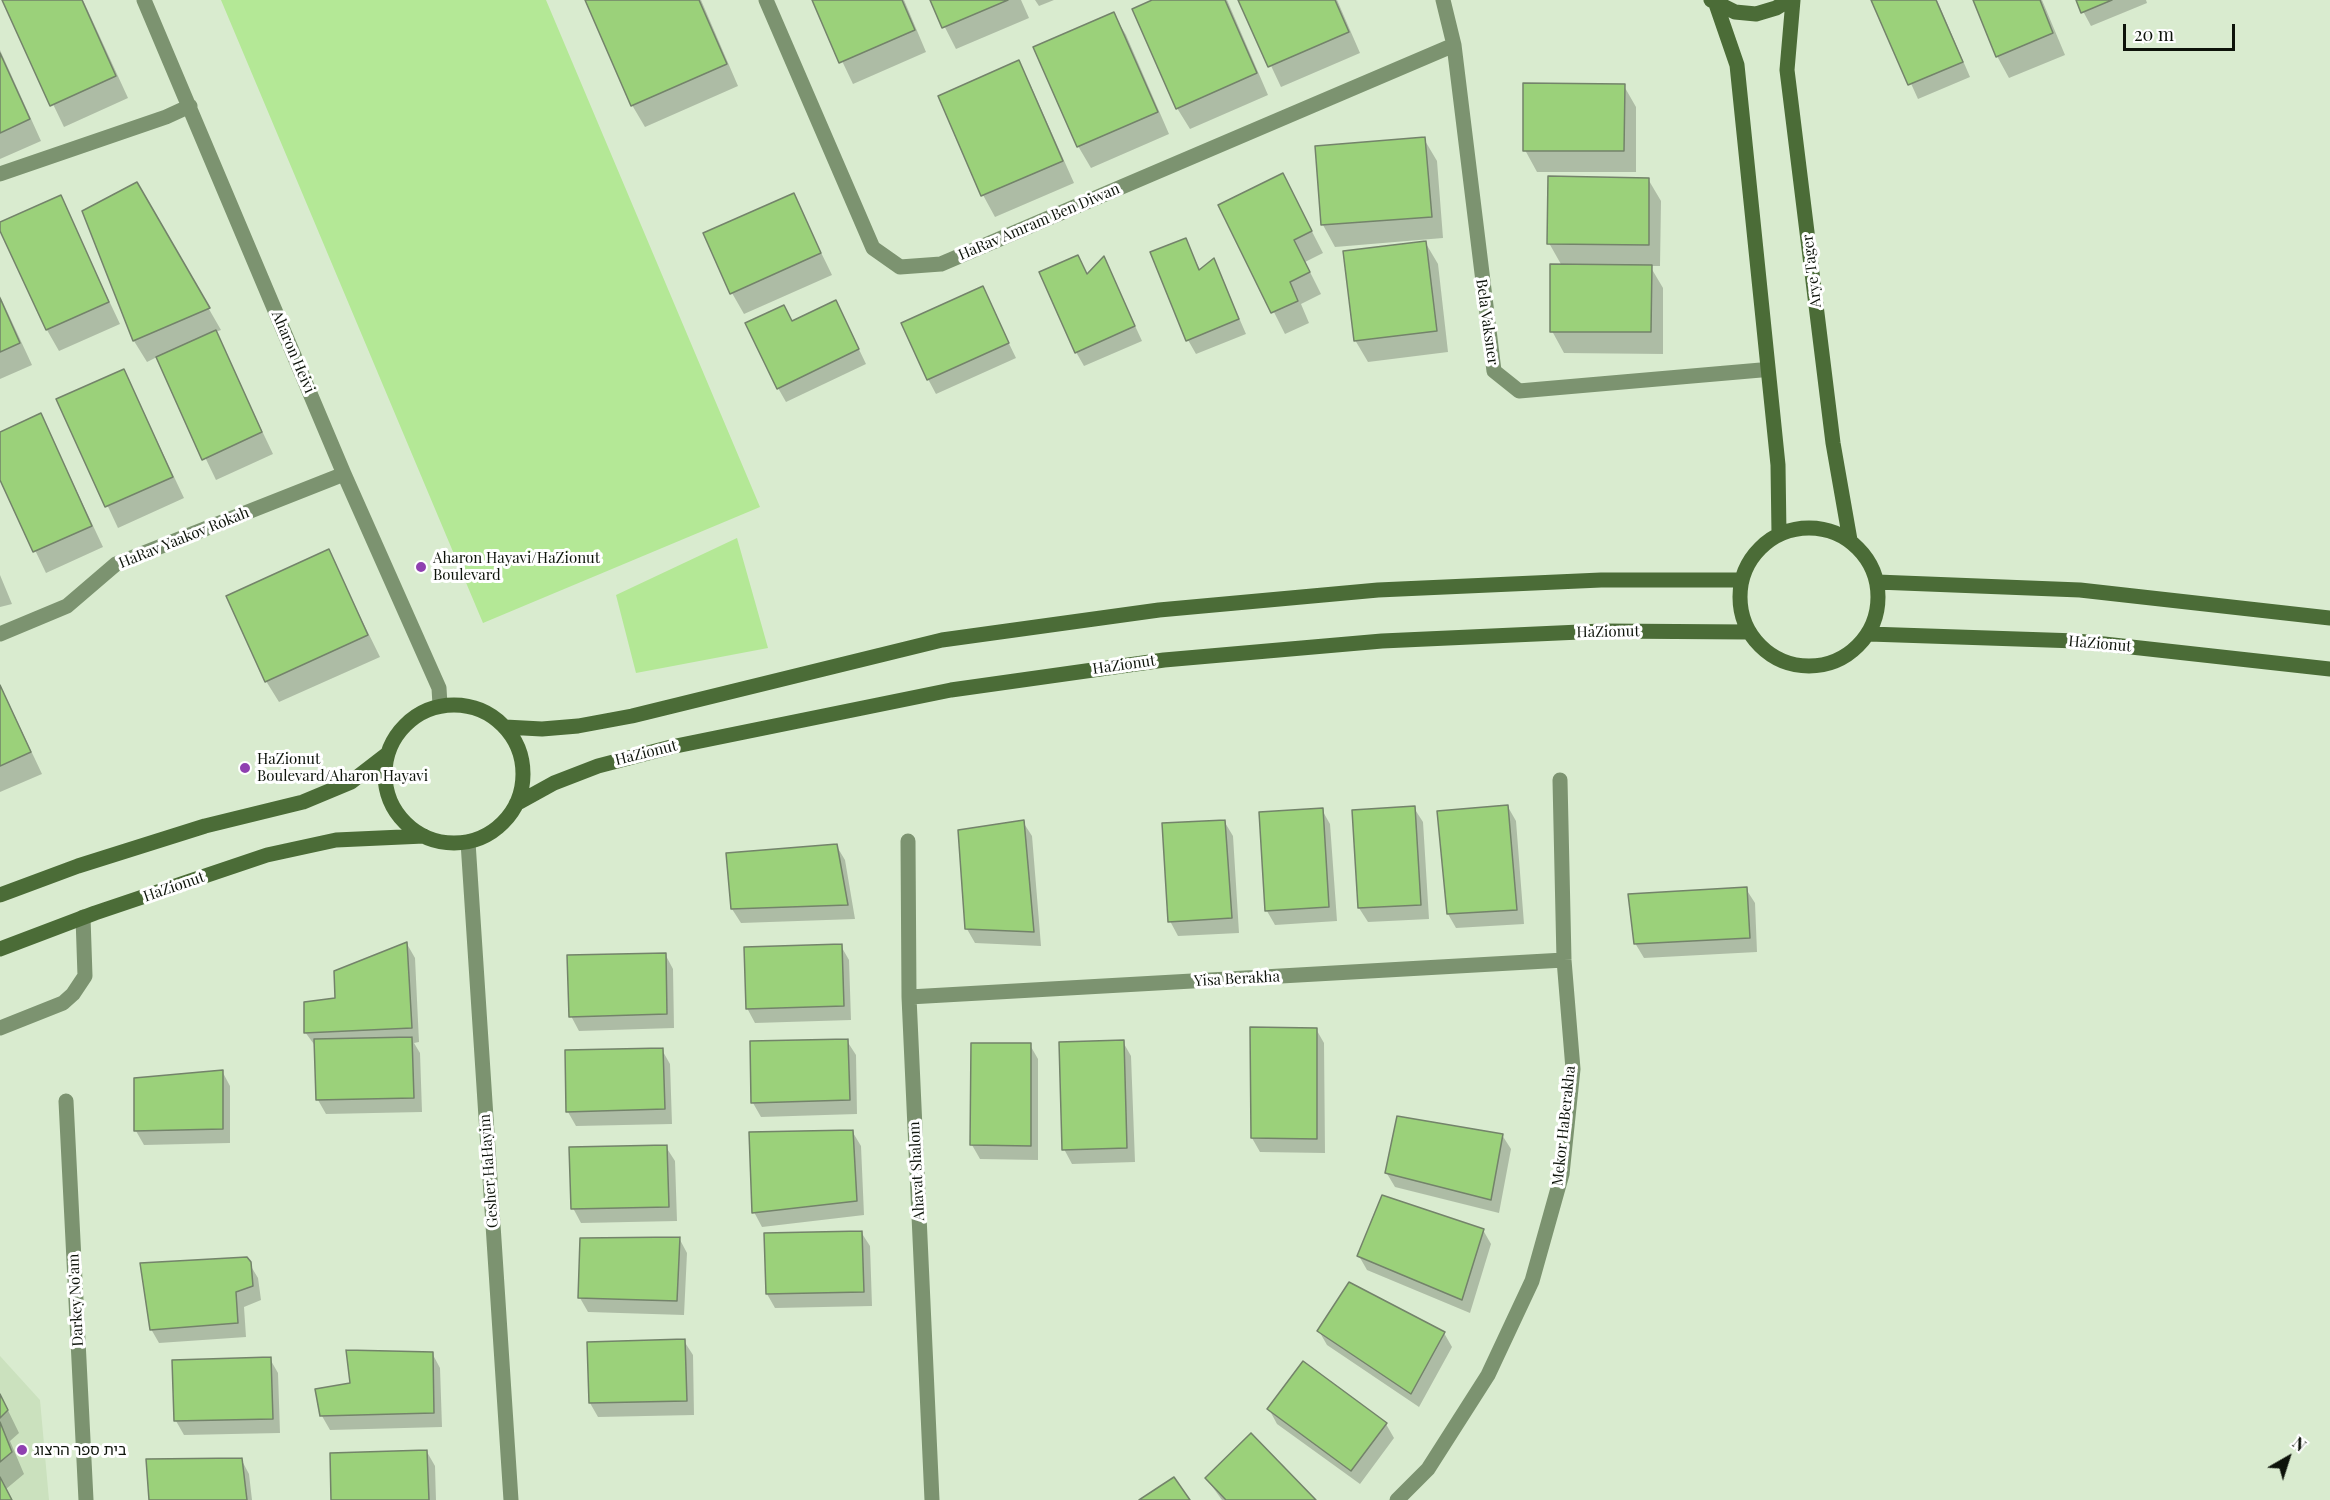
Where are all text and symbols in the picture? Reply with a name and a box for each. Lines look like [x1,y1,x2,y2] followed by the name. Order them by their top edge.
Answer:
[2126,12,2238,50] scale bar
[2134,22,2174,46] text: 20 m
[956,180,1122,264] street label: HaRav Amram Ben Diwan
[1799,233,1825,309] street label: Arye Tager
[1472,278,1502,366] street label: Bela Vaksner
[268,308,318,396] street label: Aharon Heivi
[116,504,252,572] street label: HaRav Yaakov Rokah
[433,549,600,584] place label: Aharon Hayavi/HaZionut Boulevard
[414,560,428,574] marker: Aharon Hayavi/HaZionut Boulevard
[1576,622,1640,642] street label: HaZionut
[2068,632,2132,656] street label: HaZionut
[1091,652,1157,678] street label: HaZionut
[613,737,679,769] street label: HaZionut
[257,750,428,785] place label: HaZionut Boulevard/Aharon Hayavi
[238,761,252,775] marker: HaZionut Boulevard/Aharon Hayavi
[141,868,207,906] street label: HaZionut
[1194,968,1280,990] street label: Yisa Berakha
[1549,1065,1579,1187] street label: Mekor HaBerakha
[476,1113,502,1229] street label: Gesher HaHayim
[905,1121,929,1221] street label: Ahavat Shalom
[65,1253,87,1347] street label: Darkey No'am
[2258,1428,2318,1488] north arrow
[2289,1432,2311,1455] text: N
[34,1441,126,1459] place label: בית ספר הרצוג
[15,1443,29,1457] marker: בית ספר הרצוג

